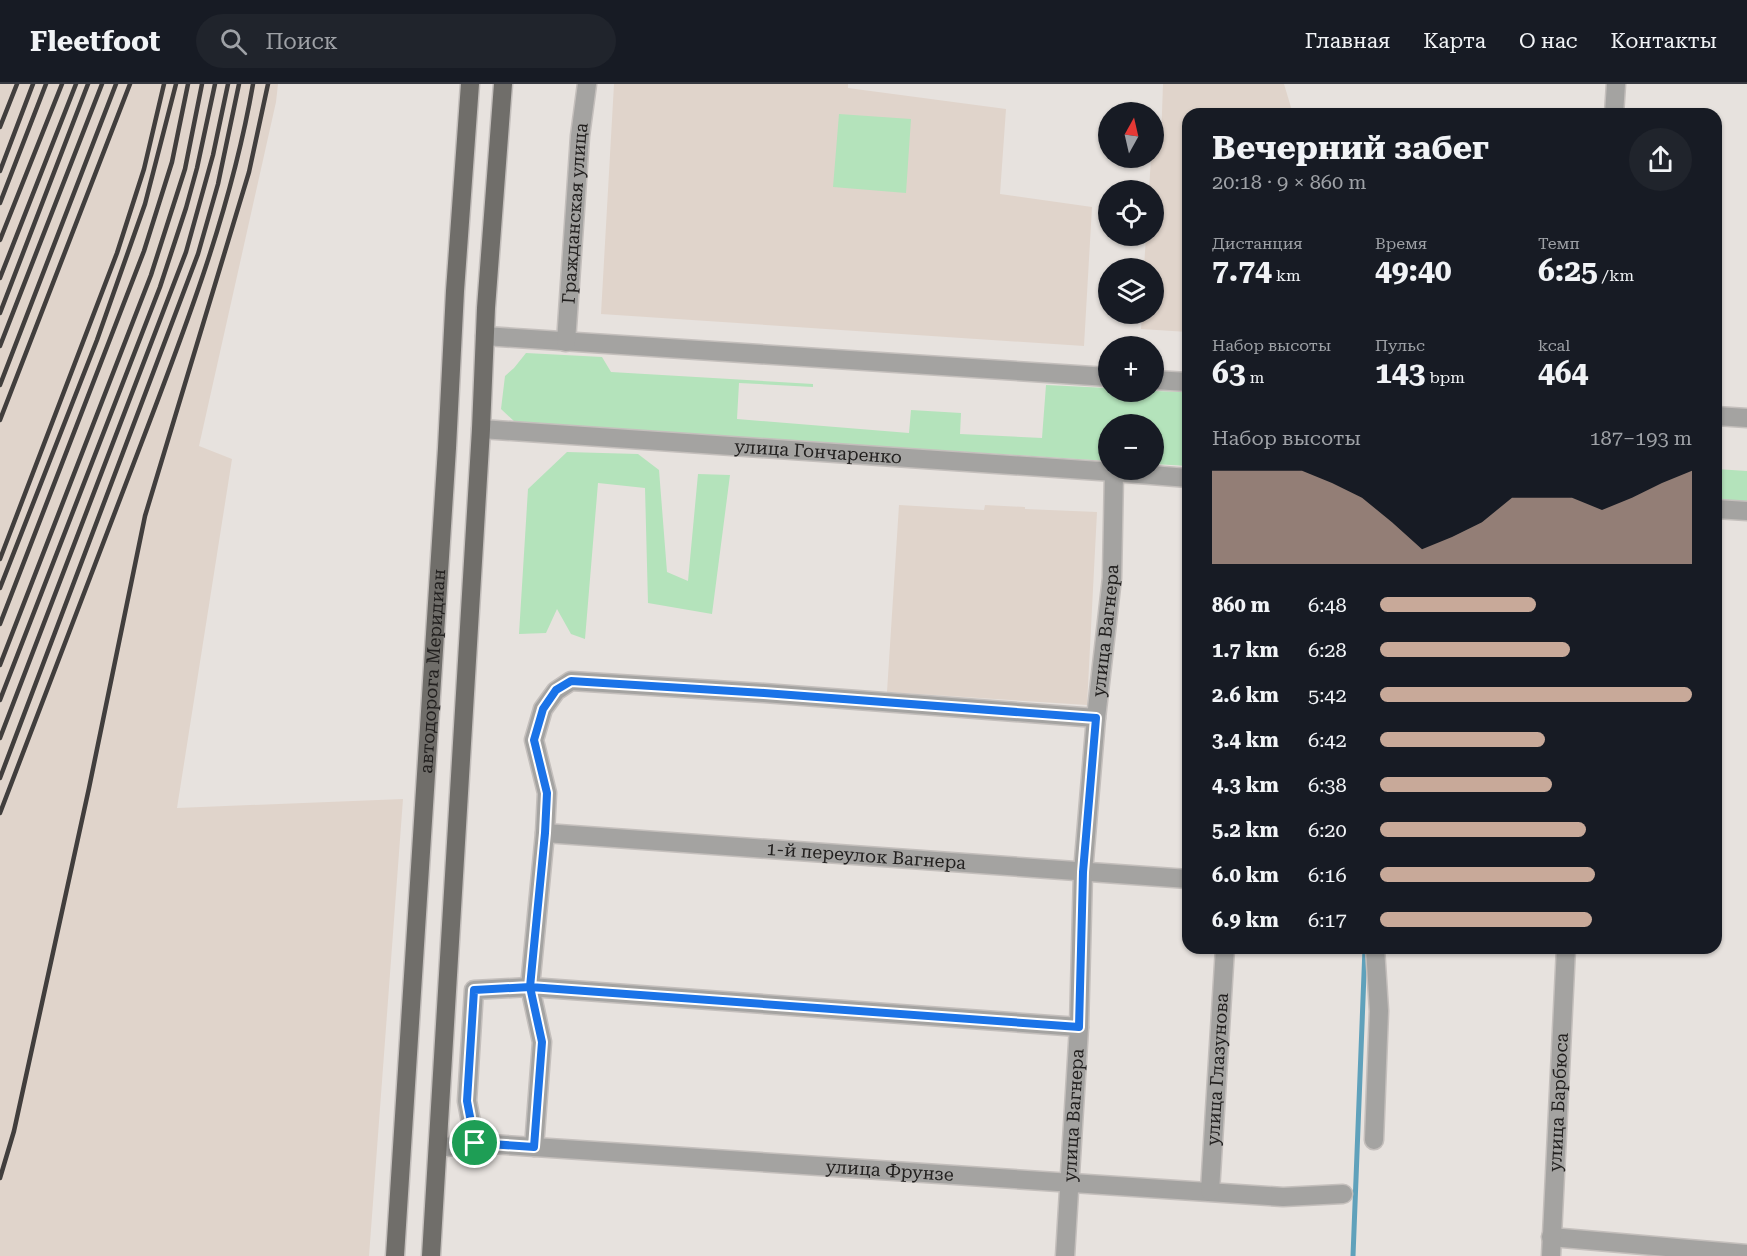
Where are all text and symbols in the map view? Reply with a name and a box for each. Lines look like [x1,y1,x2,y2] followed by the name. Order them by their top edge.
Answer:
[196,14,616,68] search box
[30,25,160,58] text: Fleetfoot
[217,25,250,58] icon: search
[265,29,338,54] text: Поиск
[1305,29,1390,53] text: Главная
[1423,29,1486,53] text: Карта
[1519,29,1578,53] text: О нас
[1611,29,1717,53] text: Контакты
[1098,102,1164,168] north arrow
[1098,102,1164,480] map controls
[558,121,592,305] street label: Гражданская улица
[1212,128,1489,167] text: Вечерний забег
[1629,128,1692,191] button: share
[1212,170,1367,194] text: 20:18 · 9 × 860 m
[1098,180,1164,246] button: locate
[1212,234,1303,253] text: Дистанция
[1375,234,1427,253] text: Время
[1538,234,1580,253] text: Темп
[1212,253,1272,288] text: 7.74
[1375,253,1452,288] text: 49:40
[1538,253,1598,288] text: 6:25
[1098,258,1164,324] button: layers
[1272,266,1301,285] text: km
[1598,266,1634,285] text: /km
[1098,336,1164,402] button: +
[1212,336,1331,355] text: Набор высоты
[1375,336,1425,355] text: Пульс
[1538,336,1570,355] text: kcal
[1212,355,1246,390] text: 63
[1375,355,1425,390] text: 143
[1538,355,1588,390] text: 464
[1246,368,1264,387] text: m
[1425,368,1465,387] text: bpm
[1098,414,1164,480] button: −
[1212,426,1361,450] text: Набор высоты
[1589,426,1692,450] text: 187–193 m
[734,435,903,468] street label: улица Гончаренко
[1087,564,1122,698] street label: улица Вагнера
[415,568,449,774] street label: автодорога Меридиан
[1212,593,1270,617] text: 860 m
[1308,593,1347,617] text: 6:48
[1212,638,1279,662] text: 1.7 km
[1308,638,1347,662] text: 6:28
[1212,683,1279,707] text: 2.6 km
[1308,683,1347,707] text: 5:42
[1212,728,1279,752] text: 3.4 km
[1308,728,1347,752] text: 6:42
[1212,773,1279,797] text: 4.3 km
[1308,773,1347,797] text: 6:38
[1212,818,1279,842] text: 5.2 km
[1308,818,1347,842] text: 6:20
[766,838,967,873] street label: 1-й переулок Вагнера
[1212,863,1279,887] text: 6.0 km
[1308,863,1347,887] text: 6:16
[1212,908,1279,932] text: 6.9 km
[1308,908,1347,932] text: 6:17
[1202,992,1232,1146] street label: улица Глазунова
[1544,1032,1572,1172] street label: улица Барбюса
[1059,1048,1088,1182] street label: улица Вагнера
[449,1117,500,1168] pin
[458,1126,491,1159] icon: arrive
[825,1155,955,1185] street label: улица Фрунзе

